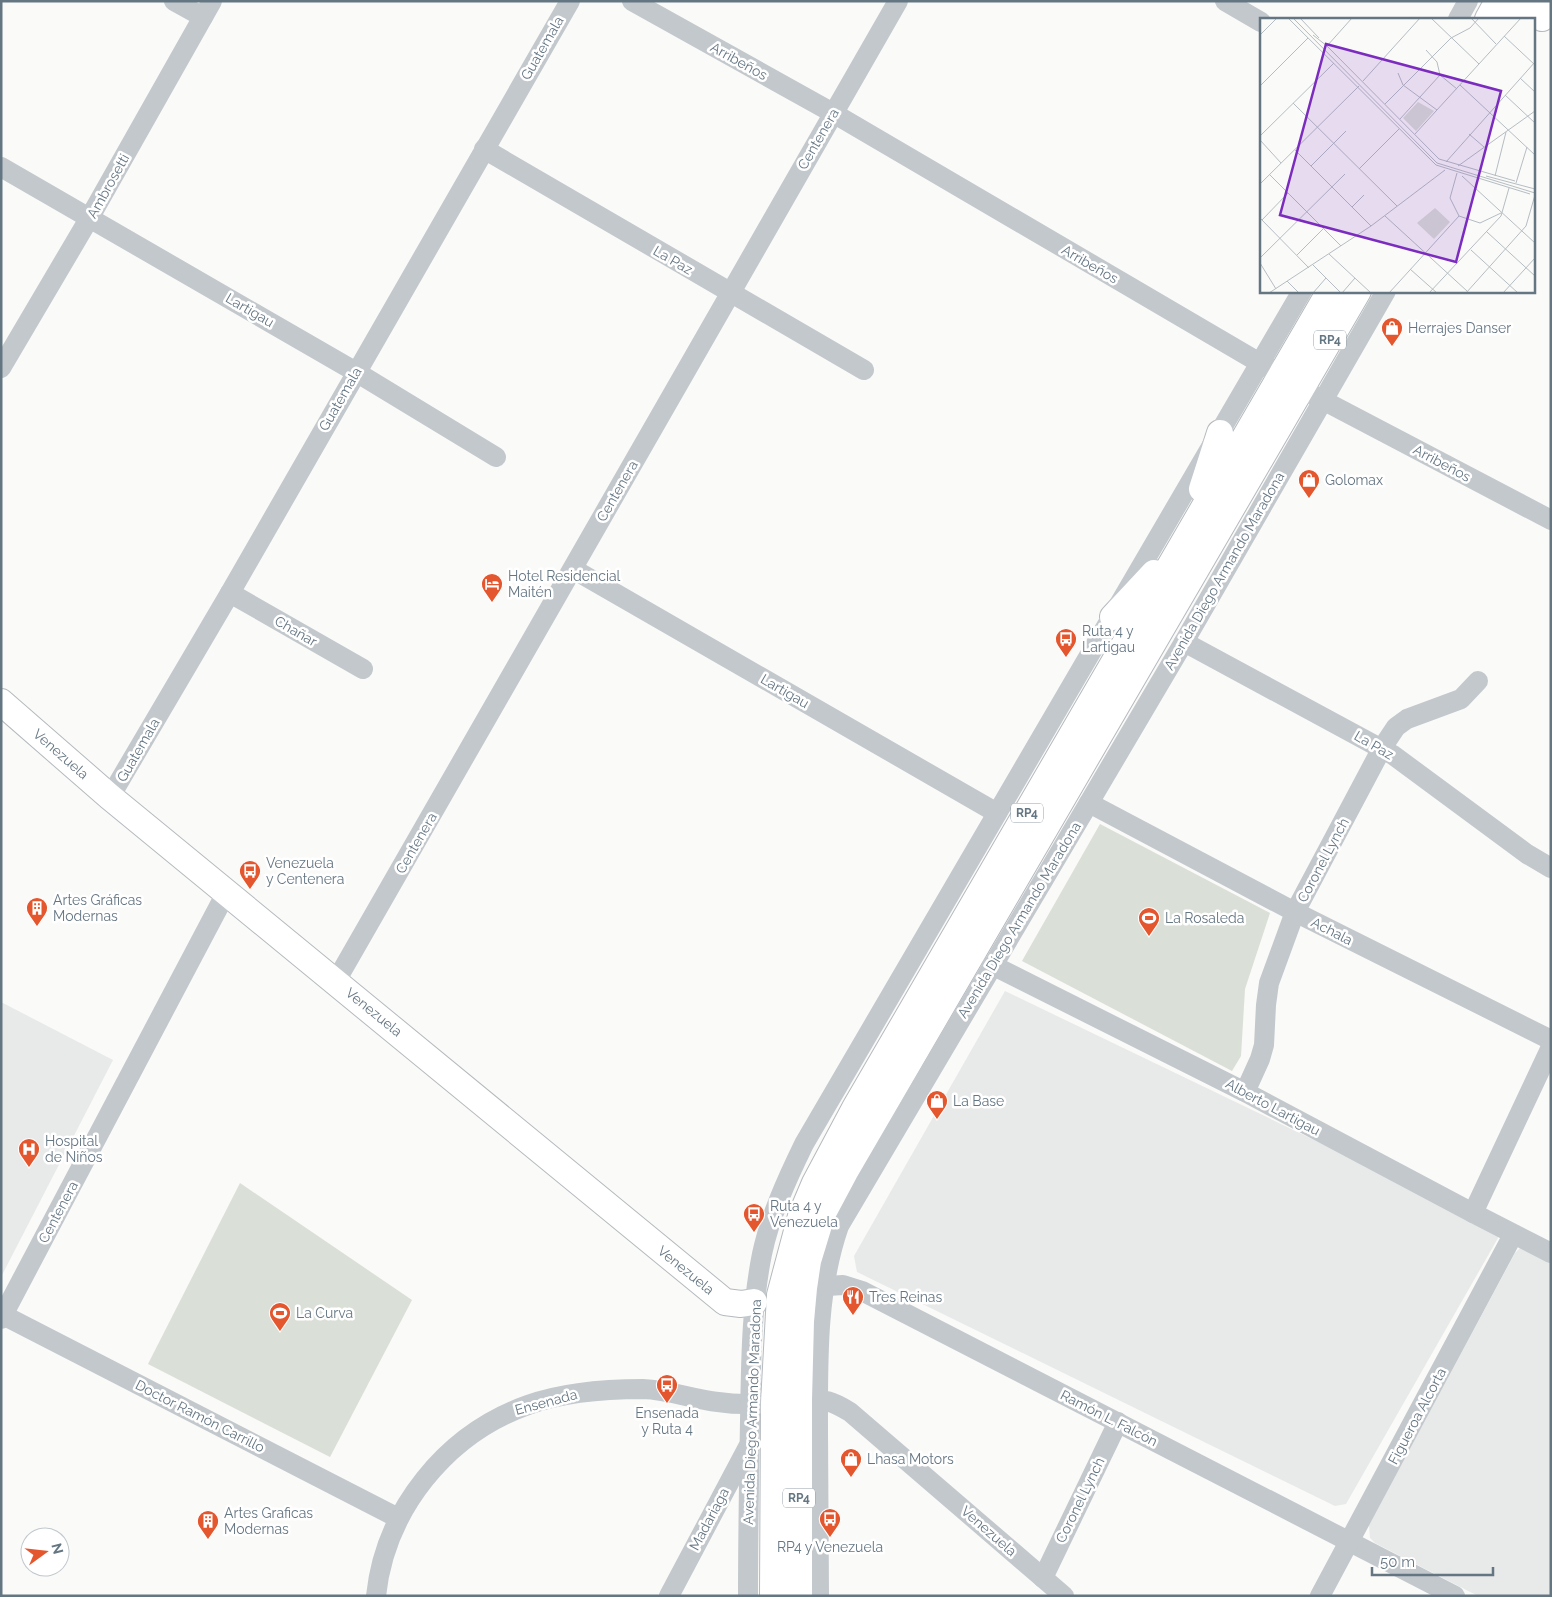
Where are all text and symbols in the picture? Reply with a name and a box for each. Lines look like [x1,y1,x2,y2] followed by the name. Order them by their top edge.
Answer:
[517,13,567,83] street label: Guatemala
[1260,18,1534,292] inset map
[708,39,770,83] street label: Arribeños
[794,106,842,172] street label: Centenera
[84,151,132,221] street label: Ambrosetti
[1059,241,1121,287] street label: Arribeños
[651,242,696,278] street label: La Paz
[223,290,277,330] street label: Lartigau
[1380,316,1404,347] shop icon: Herrajes Danser
[1408,320,1511,336] place label: Herrajes Danser
[1314,330,1346,350] road number: RP4
[315,364,365,434] street label: Guatemala
[1411,441,1474,485] street label: Arribeños
[593,458,641,524] street label: Centenera
[1297,468,1321,499] shop icon: Golomax
[1161,469,1287,673] street label: Avenida Diego Armando Maradona
[1325,472,1383,488] place label: Golomax
[508,568,621,600] place label: Hotel Residencial Maitén
[480,572,504,603] hotel icon: Hotel Residencial Maitén
[272,613,320,649] street label: Chañar
[1082,623,1135,655] place label: Ruta 4 y Lartigau
[1054,627,1078,658] bus stop icon: Ruta 4 y Lartigau
[758,671,812,711] street label: Lartigau
[113,715,163,785] street label: Guatemala
[30,726,92,782] street label: Venezuela
[1352,727,1397,763] street label: La Paz
[1011,804,1043,822] road number: RP4
[392,810,440,876] street label: Centenera
[1294,815,1352,905] street label: Coronel Lynch
[954,819,1084,1021] street label: Avenida Diego Armando Maradona
[266,855,344,887] place label: Venezuela y Centenera
[238,859,262,890] bus stop icon: Venezuela y Centenera
[53,892,142,924] place label: Artes Gráficas Modernas
[25,896,49,927] building icon: Artes Gráficas Modernas
[1137,906,1161,937] sports icon: La Rosaleda
[1165,910,1244,926] place label: La Rosaleda
[1309,914,1355,948] street label: Achala
[343,984,405,1040] street label: Venezuela
[1223,1075,1323,1139] street label: Alberto Lartigau
[925,1089,949,1120] shop icon: La Base
[953,1093,1004,1109] place label: La Base
[45,1133,103,1165] place label: Hospital de Niños
[17,1137,41,1168] hospital icon: Hospital de Niños
[35,1178,81,1246] street label: Centenera
[770,1198,838,1230] place label: Ruta 4 y Venezuela
[742,1202,766,1233] bus stop icon: Ruta 4 y Venezuela
[655,1242,717,1298] street label: Venezuela
[841,1285,865,1316] restaurant icon: Tres Reinas
[869,1289,942,1305] place label: Tres Reinas
[740,1299,764,1525] street label: Avenida Diego Armando Maradona
[268,1301,292,1332] sports icon: La Curva
[296,1305,353,1321] place label: La Curva
[1385,1365,1449,1467] street label: Figueroa Alcorta
[655,1373,679,1404] bus stop icon: Ensenada y Ruta 4
[133,1376,267,1456] street label: Doctor Ramón Carrillo
[513,1386,579,1418] street label: Ensenada
[1058,1387,1160,1449] street label: Ramón L. Falcón
[635,1405,699,1437] place label: Ensenada y Ruta 4
[839,1447,863,1478] shop icon: Lhasa Motors
[867,1451,954,1467] place label: Lhasa Motors
[1052,1455,1108,1545] street label: Coronel Lynch
[686,1485,732,1553] street label: Madariaga
[783,1489,815,1508] road number: RP4
[958,1503,1020,1559] street label: Venezuela
[224,1505,313,1537] place label: Artes Graficas Modernas
[818,1507,842,1538] bus stop icon: RP4 y Venezuela
[196,1509,220,1540] building icon: Artes Graficas Modernas
[20,1527,70,1577] north arrow
[777,1539,883,1555] place label: RP4 y Venezuela
[48,1541,67,1556] text: N
[1372,1544,1493,1576] scale bar
[1380,1553,1415,1571] text: 50 m

